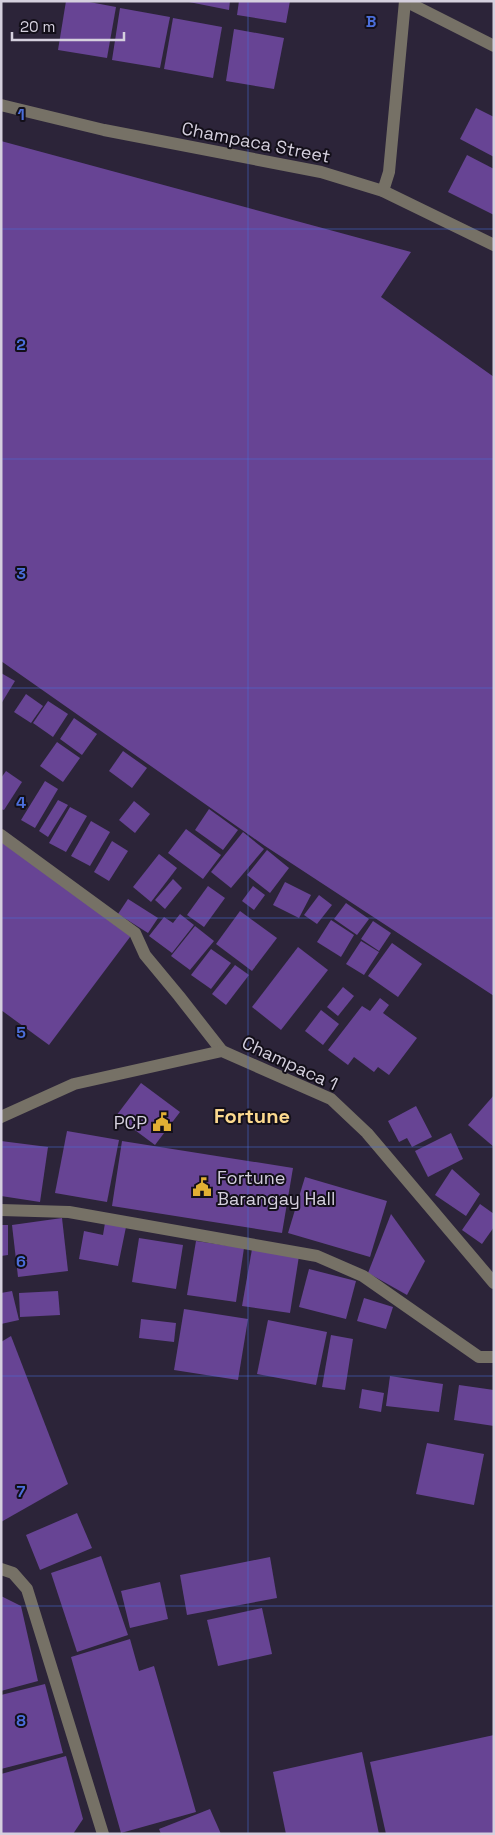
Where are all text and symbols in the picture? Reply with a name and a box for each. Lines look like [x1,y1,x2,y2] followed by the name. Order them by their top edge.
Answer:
[12,10,125,42] scale bar
[366,11,376,32] text: B
[20,17,55,36] text: 20 m
[17,104,25,125] text: 1
[180,116,332,168] street label: Champaca Street
[16,334,26,355] text: 2
[16,563,26,584] text: 3
[16,792,26,813] text: 4
[16,1022,26,1043] text: 5
[238,1031,342,1095] street label: Champaca 1
[214,1103,290,1129] district label: Fortune
[114,1111,147,1134] place label: PCP
[151,1111,173,1133] public building icon: PCP
[217,1166,335,1210] place label: Fortune Barangay Hall
[191,1176,213,1198] public building icon: Fortune Barangay Hall
[16,1251,26,1272] text: 6
[17,1481,26,1502] text: 7
[16,1710,26,1731] text: 8

